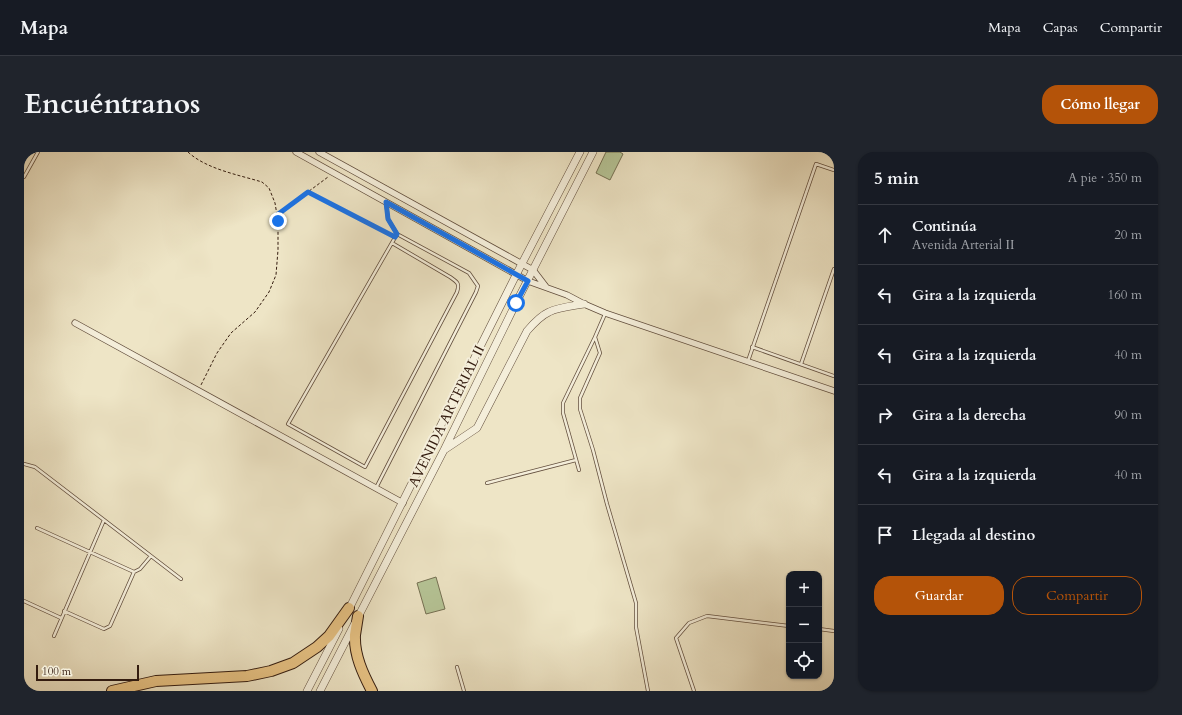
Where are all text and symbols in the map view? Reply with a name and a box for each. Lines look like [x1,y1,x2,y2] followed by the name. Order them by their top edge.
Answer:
[20,15,68,41] text: Mapa
[988,18,1021,37] text: Mapa
[1043,18,1078,37] text: Capas
[1100,18,1162,37] text: Compartir
[24,85,200,123] text: Encuéntranos
[1042,85,1158,124] button: Cómo llegar
[874,167,919,190] text: 5 min
[1068,169,1142,187] text: A pie · 350 m
[269,212,287,230] route end
[912,216,977,236] text: Continúa
[874,224,896,246] icon: ahead
[1114,226,1142,244] text: 20 m
[912,236,1015,254] text: Avenida Arterial II
[874,284,896,306] icon: left
[912,285,1036,305] text: Gira a la izquierda
[1108,286,1142,304] text: 160 m
[507,294,525,312] route start
[404,342,489,490] street label: AVENIDA ARTERIAL II
[874,344,896,366] icon: left
[912,345,1036,365] text: Gira a la izquierda
[1114,346,1142,364] text: 40 m
[874,404,896,426] icon: right
[912,405,1026,425] text: Gira a la derecha
[1114,406,1142,424] text: 90 m
[874,464,896,486] icon: left
[912,465,1036,485] text: Gira a la izquierda
[1114,466,1142,484] text: 40 m
[874,524,896,546] icon: arrive
[912,525,1035,545] text: Llegada al destino
[786,571,822,679] map controls
[786,571,822,607] button: +
[874,576,1004,615] button: Guardar
[1012,576,1142,615] button: Compartir
[786,607,822,643] button: −
[786,643,822,679] button: locate
[36,663,139,682] scale bar
[42,664,71,679] text: 100 m

